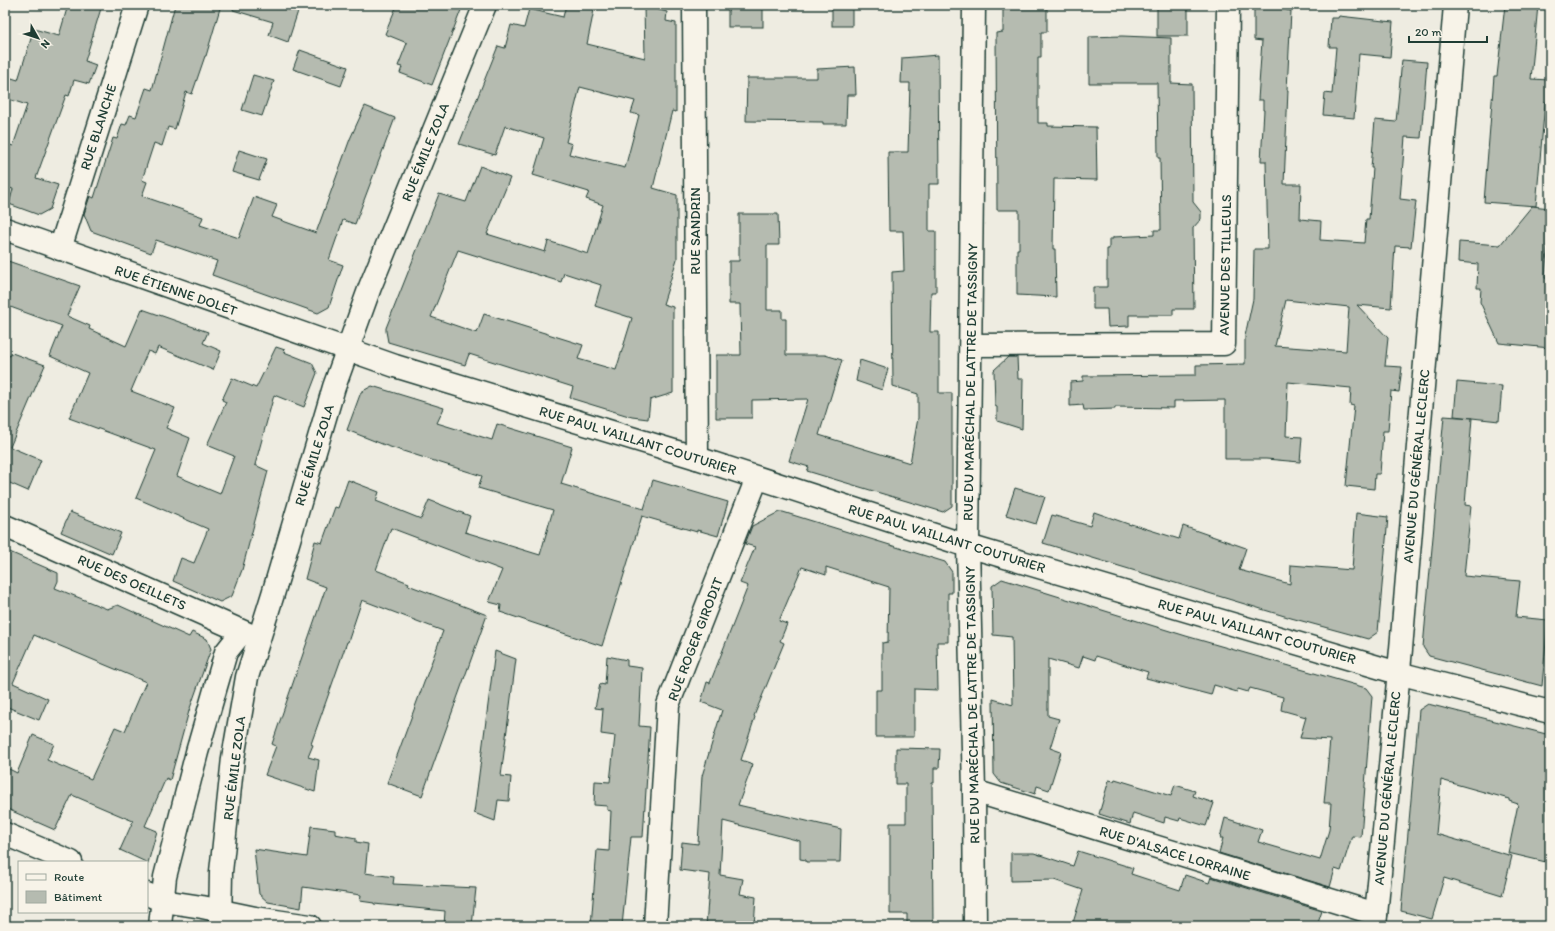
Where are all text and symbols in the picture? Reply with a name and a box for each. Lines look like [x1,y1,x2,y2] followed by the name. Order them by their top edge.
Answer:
[18,18,58,58] north arrow
[1409,18,1487,44] scale bar
[1415,25,1442,39] text: 20 m
[38,37,53,51] text: N
[77,82,120,172] street label: RUE BLANCHE
[398,100,453,204] street label: RUE ÉMILE ZOLA
[687,187,704,275] street label: RUE SANDRIN
[1216,194,1235,336] street label: AVENUE DES TILLEULS
[960,243,981,521] street label: RUE DU MARÉCHAL DE LATTRE DE TASSIGNY
[112,261,240,320] street label: RUE ÉTIENNE DOLET
[1400,368,1433,564] street label: AVENUE DU GÉNÉRAL LECLERC
[291,402,338,508] street label: RUE ÉMILE ZOLA
[537,402,739,479] street label: RUE PAUL VAILLANT COUTURIER
[846,500,1048,577] street label: RUE PAUL VAILLANT COUTURIER
[75,551,189,614] street label: RUE DES OEILLETS
[962,566,983,844] street label: RUE DU MARÉCHAL DE LATTRE DE TASSIGNY
[664,575,727,703] street label: RUE ROGER GIRODIT
[1156,595,1358,668] street label: RUE PAUL VAILLANT COUTURIER
[1371,690,1404,886] street label: AVENUE DU GÉNÉRAL LECLERC
[220,715,249,821] street label: RUE ÉMILE ZOLA
[1097,822,1253,885] street label: RUE D'ALSACE LORRAINE
[18,861,148,913] legend
[54,870,84,884] text: Route
[54,890,103,904] text: Bâtiment

